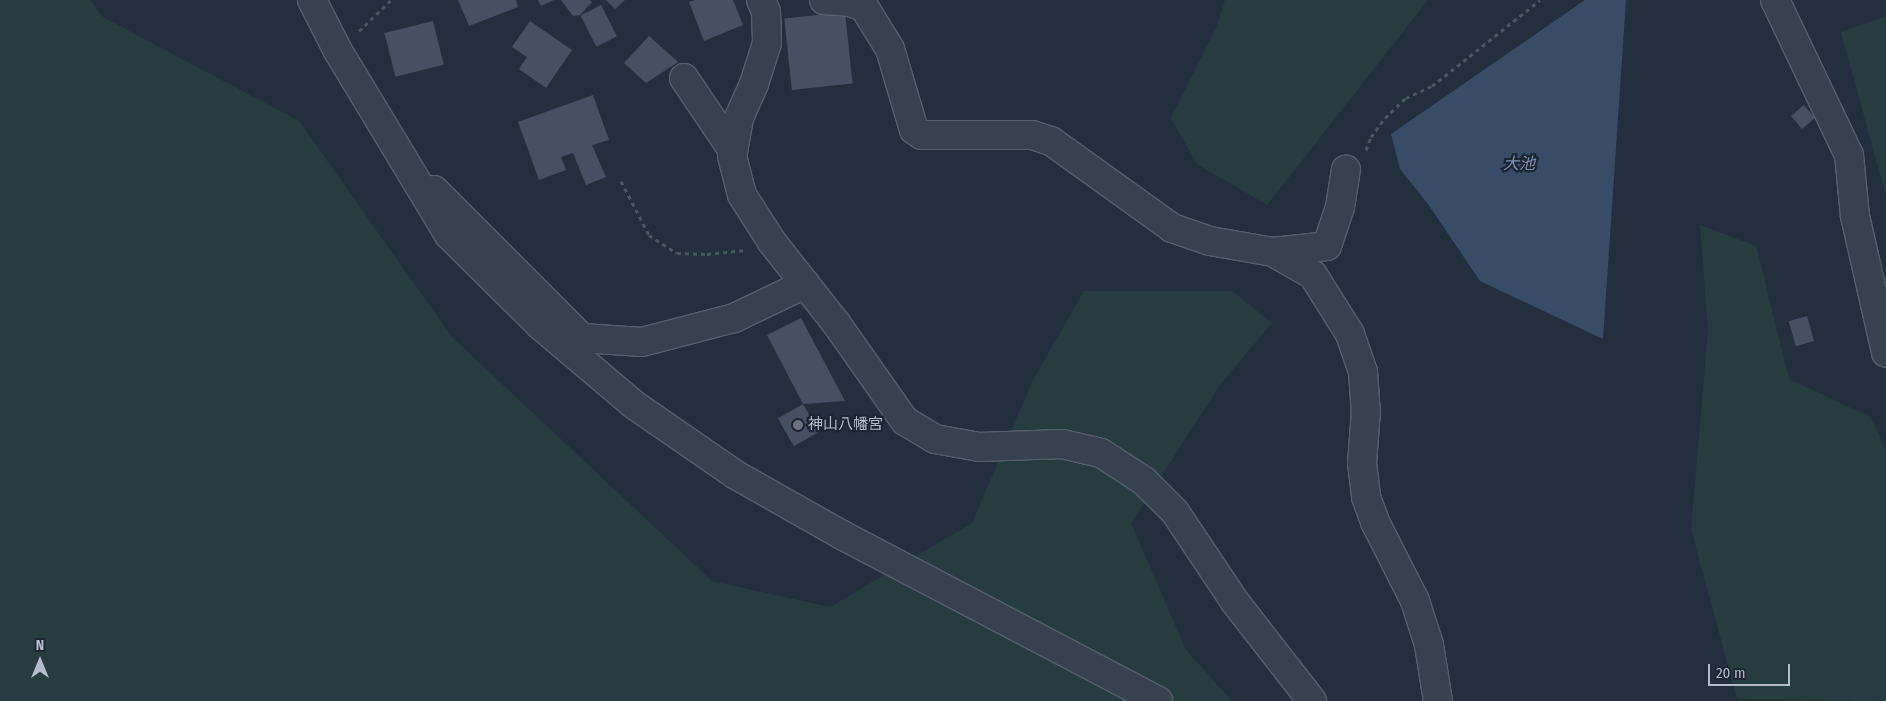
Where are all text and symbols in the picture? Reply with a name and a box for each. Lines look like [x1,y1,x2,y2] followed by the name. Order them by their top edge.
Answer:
[1503,154,1535,174] water label: 大池
[808,416,883,434] place label: 神山八幡宮
[792,419,804,431] marker: 神山八幡宮
[15,636,65,686] north arrow
[36,637,44,654] text: N
[1711,654,1794,686] scale bar
[1716,664,1746,682] text: 20 m

